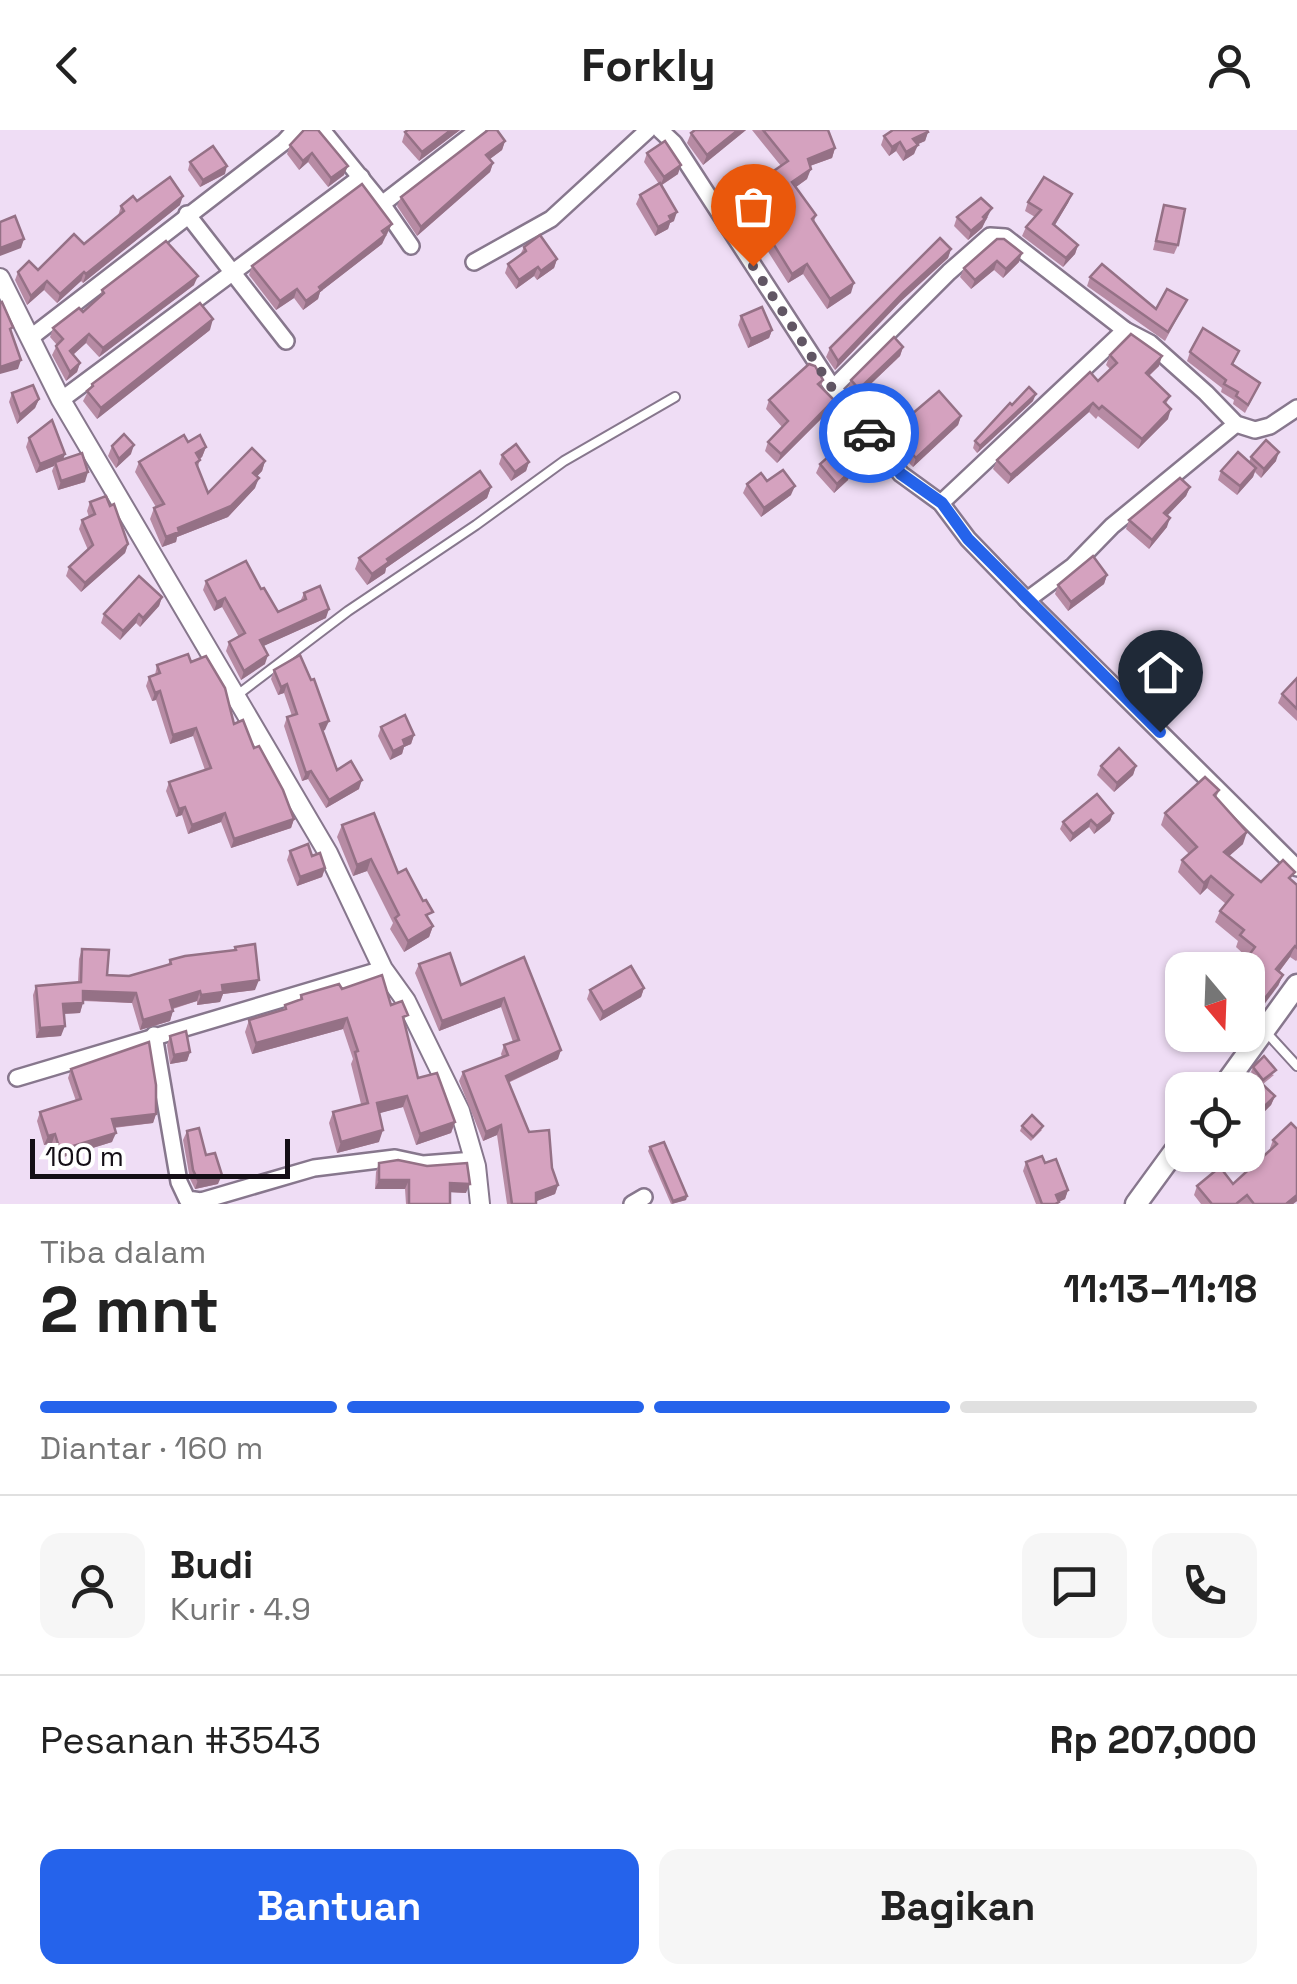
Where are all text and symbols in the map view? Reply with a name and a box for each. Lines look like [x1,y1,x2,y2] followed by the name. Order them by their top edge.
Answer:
[581,37,716,94] text: Forkly
[40,38,95,93] icon: back
[1202,38,1257,93] icon: person
[711,164,796,267] pin
[726,179,781,234] icon: bag
[819,383,919,483] courier
[842,406,897,461] icon: car
[1118,630,1203,733] pin
[1133,645,1188,700] icon: home
[1165,952,1265,1052] north arrow
[1165,952,1265,1172] map controls
[1165,1072,1265,1172] button: locate
[30,1134,290,1178] scale bar
[45,1138,124,1174] text: 100 m
[40,1232,206,1272] text: Tiba dalam
[1063,1265,1257,1313] text: 11:13–11:18
[40,1268,219,1351] text: 2 mnt
[40,1428,263,1468] text: Diantar · 160 m
[40,1533,145,1638] button: person
[1022,1533,1127,1638] button: chat
[1152,1533,1257,1638] button: phone
[170,1541,253,1589] text: Budi
[170,1589,311,1629] text: Kurir · 4.9
[40,1716,321,1764] text: Pesanan #3543
[1050,1716,1257,1764] text: Rp 207,000
[40,1849,639,1964] button: Bantuan
[659,1849,1257,1964] button: Bagikan

